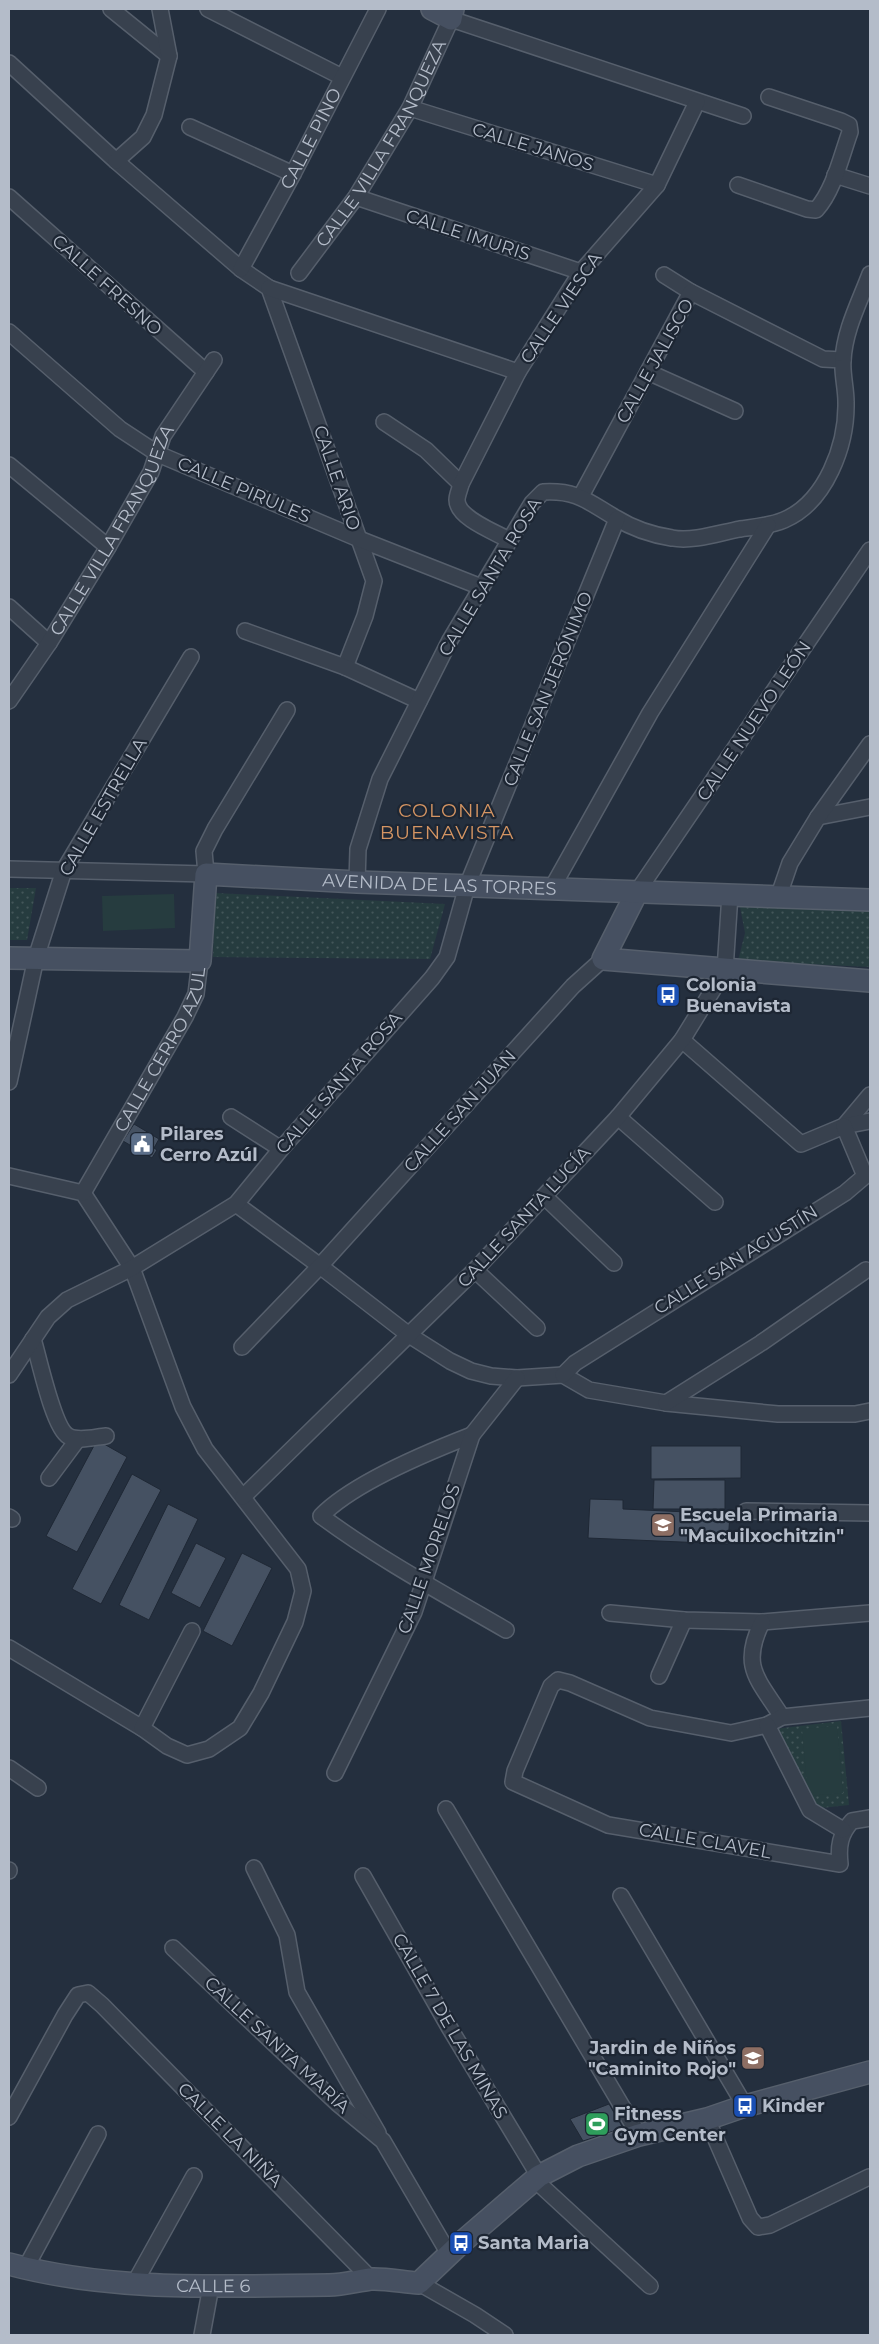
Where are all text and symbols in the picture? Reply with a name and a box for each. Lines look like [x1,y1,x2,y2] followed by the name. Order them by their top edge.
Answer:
[311,36,451,252] street label: CALLE VILLA FRANQUEZA
[276,84,346,193] street label: CALLE PINO
[470,118,596,176] street label: CALLE JANOS
[403,204,533,266] street label: CALLE IMURIS
[47,230,167,340] street label: CALLE FRESNO
[516,248,606,368] street label: CALLE VIESCA
[612,295,698,427] street label: CALLE JALISCO
[45,420,179,640] street label: CALLE VILLA FRANQUEZA
[309,423,365,533] street label: CALLE ARIO
[174,452,314,528] street label: CALLE PIRULES
[434,494,546,660] street label: CALLE SANTA ROSA
[499,588,597,790] street label: CALLE SAN JERÓNIMO
[692,637,816,805] street label: CALLE NUEVO LEÓN
[55,734,152,880] street label: CALLE ESTRELLA
[380,799,514,844] district label: COLONIA BUENAVISTA
[322,869,557,900] street label: AVENIDA DE LAS TORRES
[110,966,210,1136] street label: CALLE CERRO AZUL
[686,974,791,1017] place label: Colonia Buenavista
[655,982,681,1008] bus stop icon: Colonia Buenavista
[271,1007,407,1159] street label: CALLE SANTA ROSA
[399,1045,521,1177] street label: CALLE SAN JUAN
[160,1123,258,1166] place label: Pilares Cerro Azúl
[129,1131,155,1157] public building icon: Pilares Cerro Azúl
[453,1142,595,1292] street label: CALLE SANTA LUCÍA
[650,1201,822,1319] street label: CALLE SAN AGUSTÍN
[393,1481,465,1637] street label: CALLE MORELOS
[680,1504,844,1547] place label: Escuela Primaria "Macuilxochitzin"
[650,1512,676,1538] school or university icon: Escuela Primaria "Macuilxochitzin"
[637,1819,773,1864] street label: CALLE CLAVEL
[388,1929,512,2123] street label: CALLE 7 DE LAS MINAS
[200,1972,354,2118] street label: CALLE SANTA MARÍA
[588,2037,736,2080] place label: Jardin de Niños "Caminito Rojo"
[740,2045,766,2071] school or university icon: Jardin de Niños "Caminito Rojo"
[173,2078,287,2192] street label: CALLE LA NIÑA
[732,2093,758,2119] bus stop icon: Kinder
[762,2095,825,2117] place label: Kinder
[614,2103,726,2146] place label: Fitness Gym Center
[584,2111,610,2137] sports icon: Fitness Gym Center
[448,2230,474,2256] bus stop icon: Santa Maria
[478,2232,589,2254] place label: Santa Maria
[176,2275,251,2297] street label: CALLE 6

